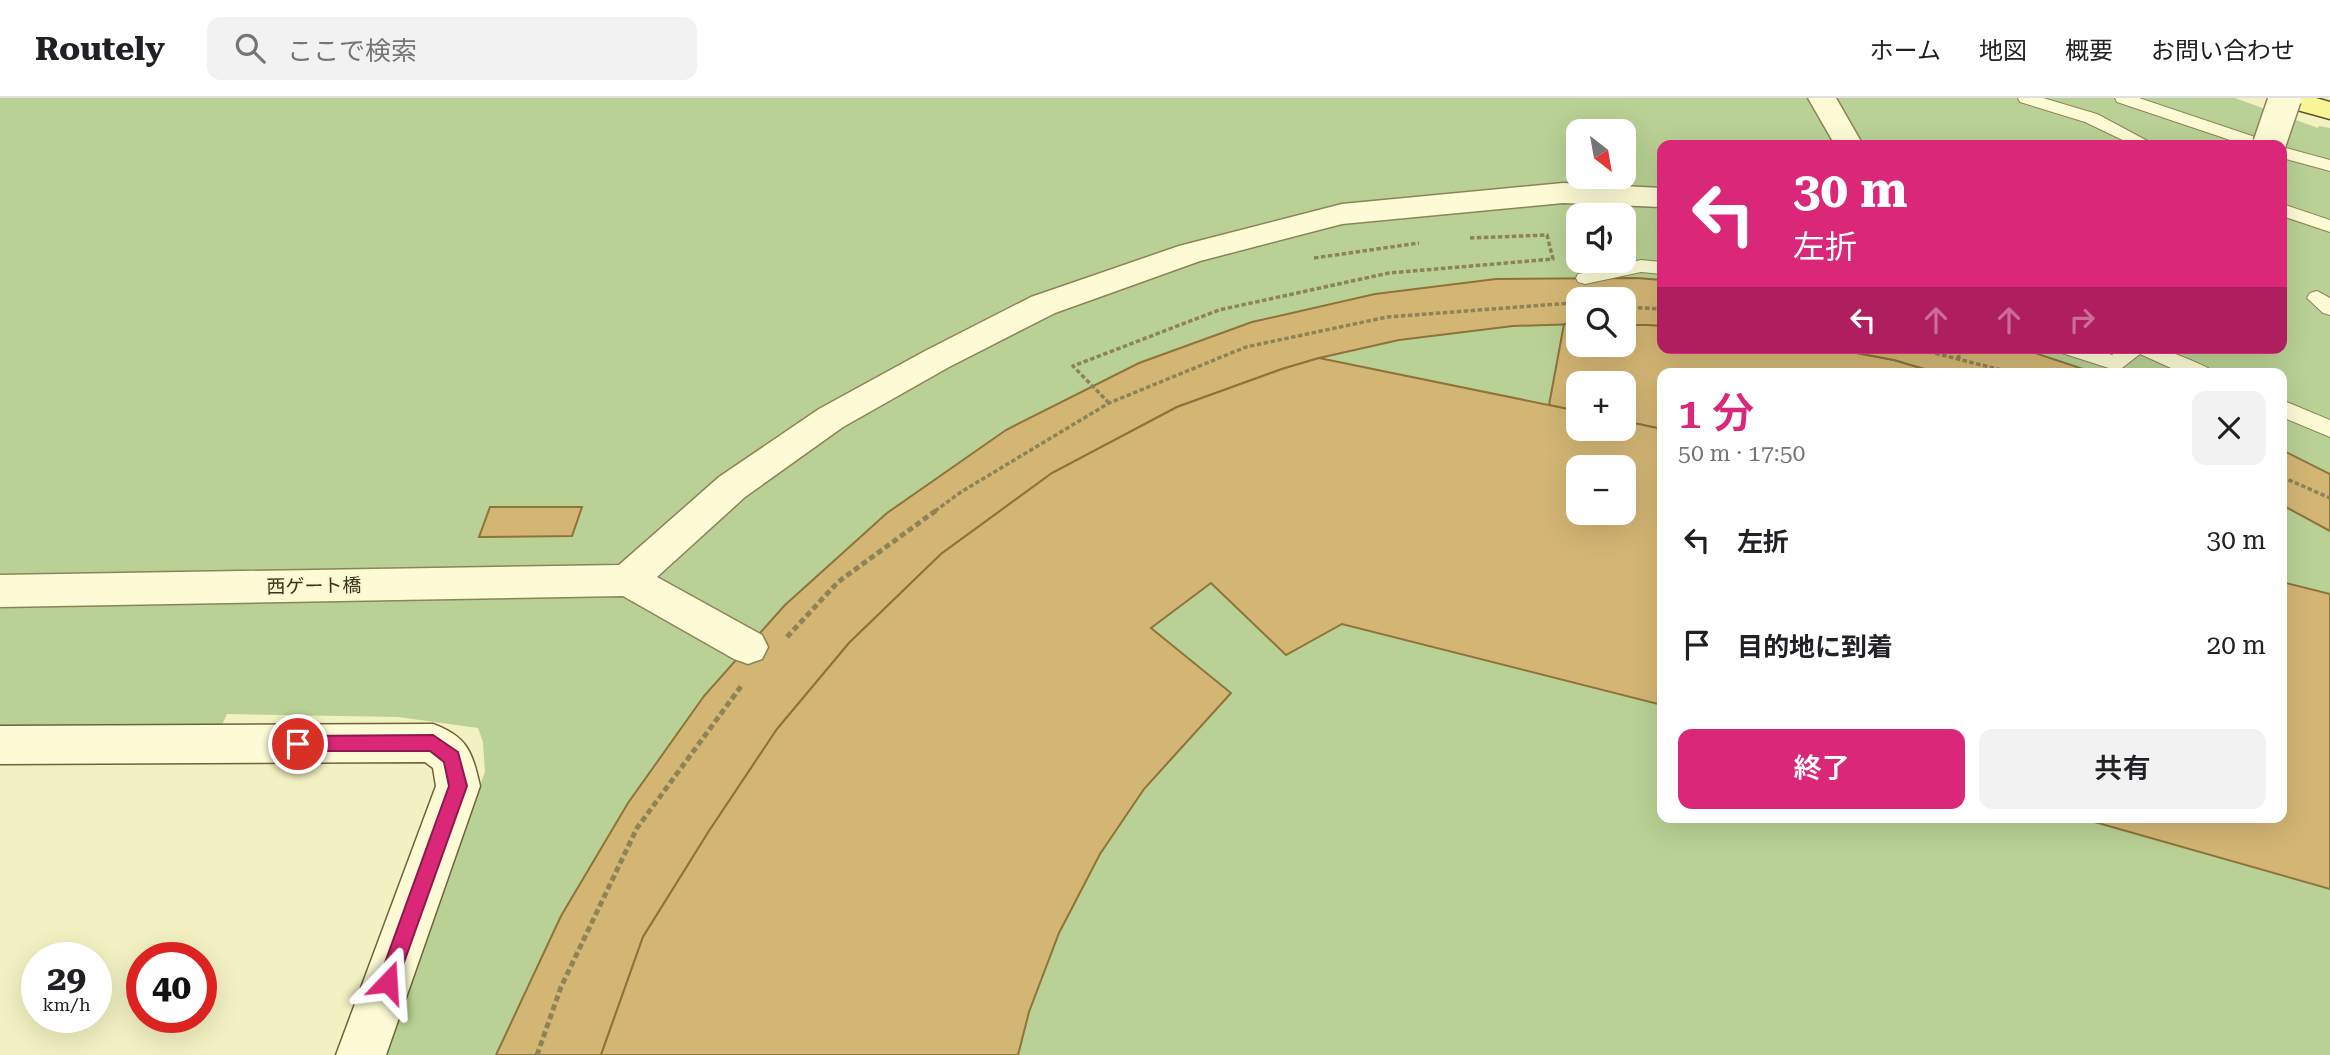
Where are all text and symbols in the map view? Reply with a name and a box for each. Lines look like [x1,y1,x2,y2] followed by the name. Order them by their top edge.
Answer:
[207,17,697,80] search box
[35,29,165,68] text: Routely
[231,29,269,67] icon: search
[287,36,417,66] text: ここで検索
[1870,37,1941,65] text: ホーム
[1979,37,2027,65] text: 地図
[2065,37,2113,65] text: 概要
[2151,37,2295,65] text: お問い合わせ
[1566,119,1636,189] north arrow
[1566,119,1636,525] map controls
[1793,162,1908,219] text: 30 m
[1678,168,1769,259] icon: left
[1566,203,1636,273] button: sound
[1793,228,1857,266] text: 左折
[1566,287,1636,357] button: search
[1844,301,1882,339] icon: left
[1917,301,1955,339] icon: ahead
[1990,301,2028,339] icon: ahead
[2063,301,2101,339] icon: right
[1566,371,1636,441] button: +
[1678,389,1754,438] text: 1 分
[2192,391,2266,465] button: close
[1678,440,1805,467] text: 50 m · 17:50
[1566,455,1636,525] button: −
[1678,521,1716,559] icon: left
[2207,525,2266,555] text: 30 m
[1737,527,1789,557] text: 左折
[266,574,362,598] street label: 西ゲート橋
[1678,626,1716,664] icon: arrive
[2207,630,2266,660] text: 20 m
[1737,632,1893,662] text: 目的地に到着
[268,714,328,774] pin
[279,725,317,763] icon: arrive
[1678,729,1965,809] button: 終了
[1979,729,2266,809] button: 共有
[126,942,217,1033] speed limit sign: 40
[351,945,425,1019] position arrow
[47,958,86,999] text: 29
[42,994,91,1015] text: km/h

